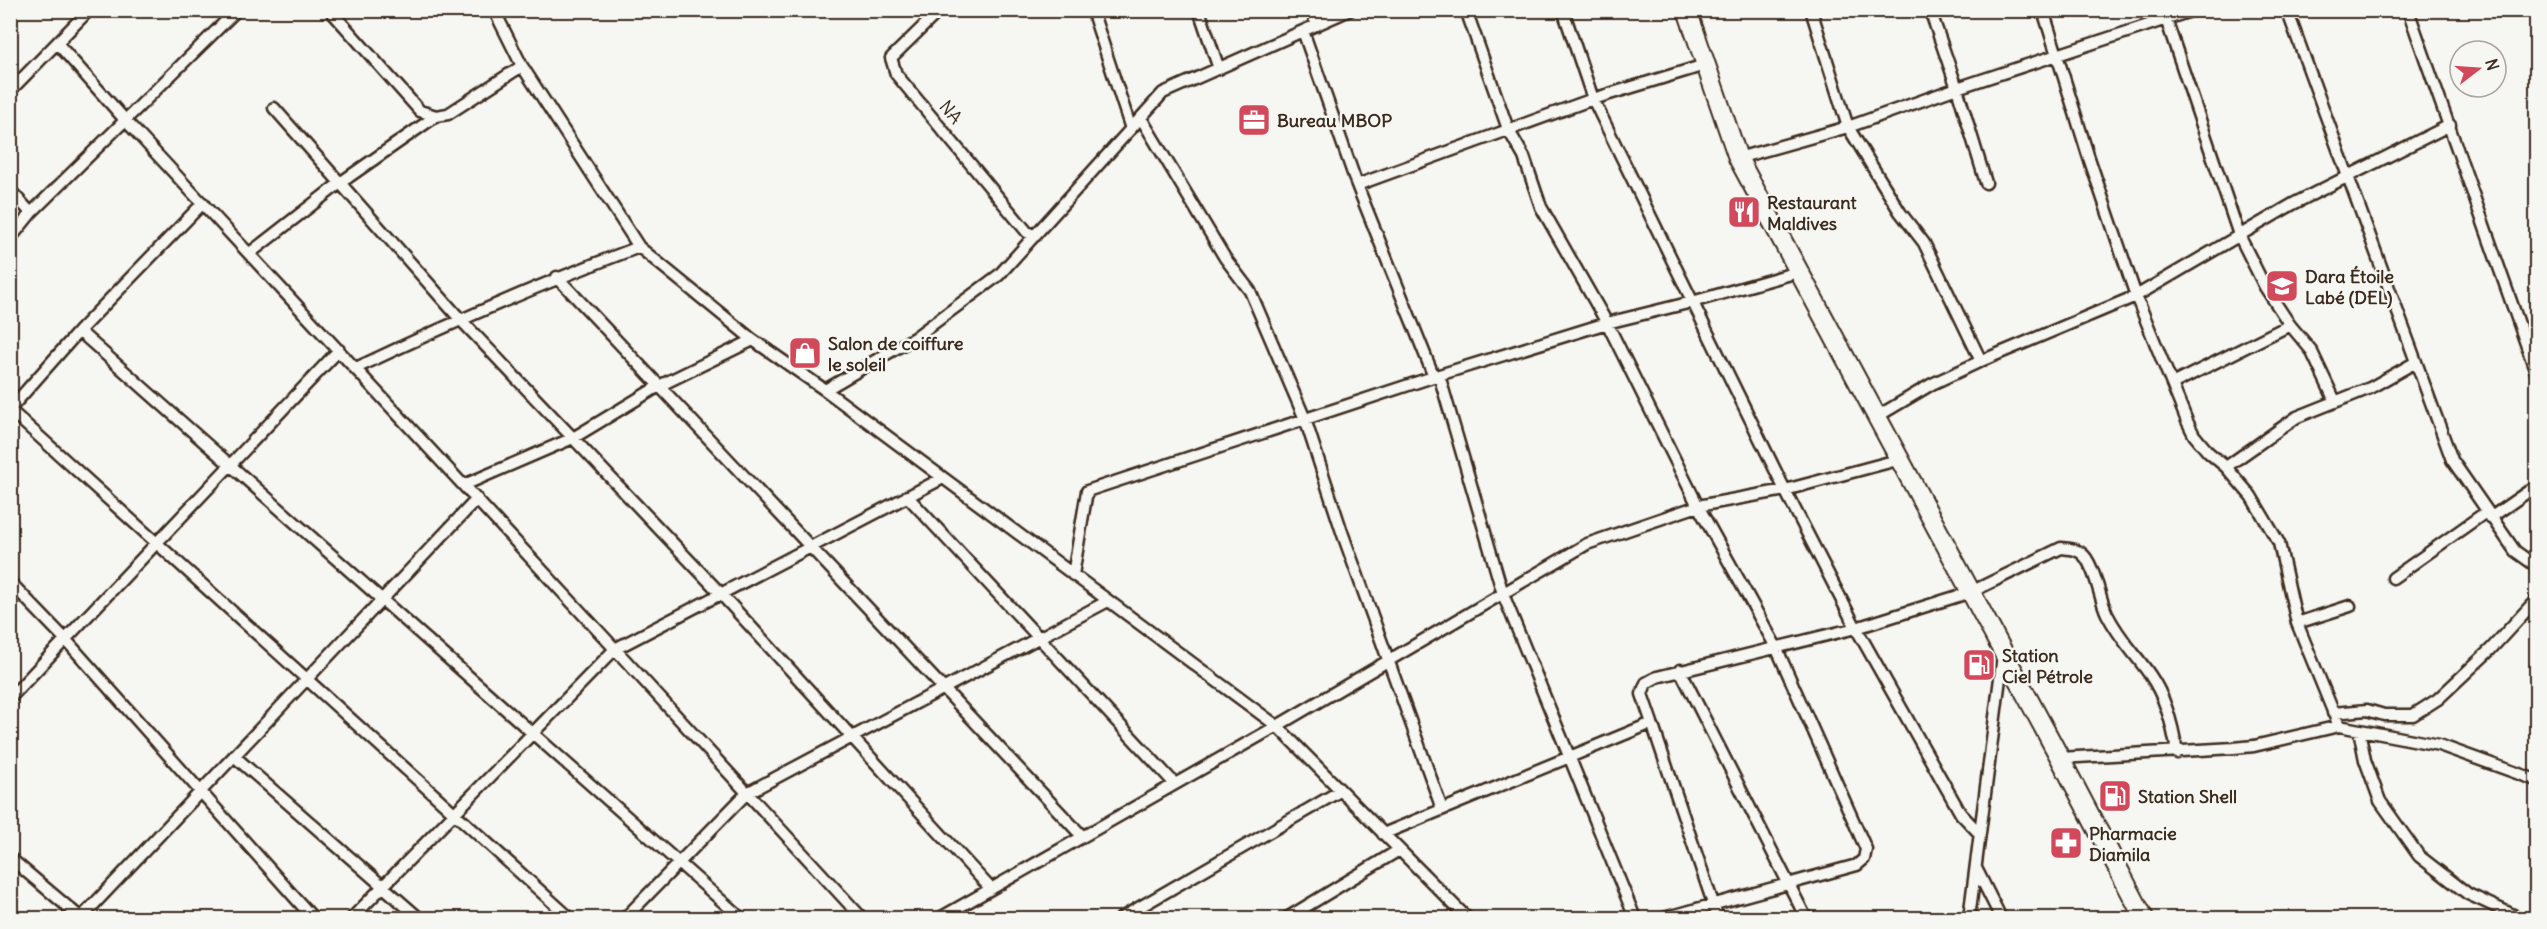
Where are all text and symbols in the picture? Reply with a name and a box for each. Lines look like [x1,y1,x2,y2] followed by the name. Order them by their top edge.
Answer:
[2448,39,2508,99] north arrow
[2481,56,2504,73] text: N
[934,95,968,129] street label: NA
[1236,102,1272,138] office icon: Bureau MBOP
[1277,109,1392,132] place label: Bureau MBOP
[1767,191,1857,235] place label: Restaurant Maldives
[1726,194,1762,230] restaurant icon: Restaurant Maldives
[2305,265,2394,309] place label: Dara Étoile Labé (DEL)
[2264,268,2300,304] school or university icon: Dara Étoile Labé (DEL)
[828,332,964,376] place label: Salon de coiffure le soleil
[787,335,823,371] shop icon: Salon de coiffure le soleil
[2002,644,2093,688] place label: Station Ciel Pétrole
[1961,647,1997,683] fuel station icon: Station Ciel Pétrole
[2097,778,2133,814] fuel station icon: Station Shell
[2138,785,2237,808] place label: Station Shell
[2089,822,2177,866] place label: Pharmacie Diamila
[2048,825,2084,861] pharmacy icon: Pharmacie Diamila

